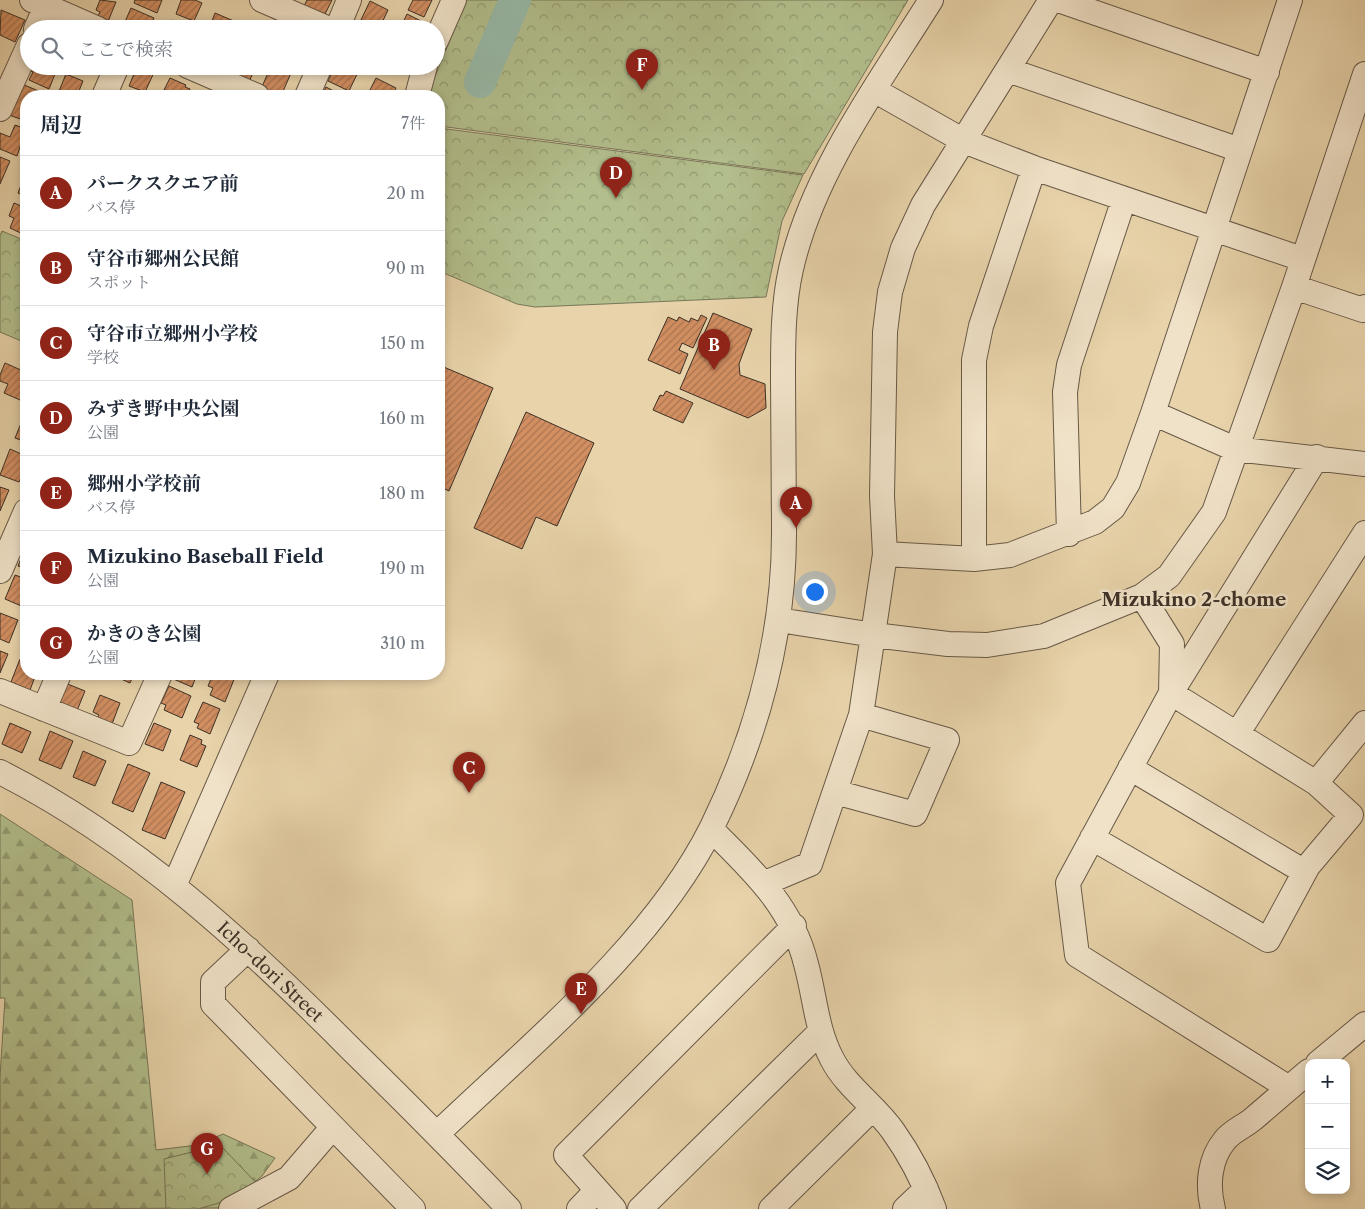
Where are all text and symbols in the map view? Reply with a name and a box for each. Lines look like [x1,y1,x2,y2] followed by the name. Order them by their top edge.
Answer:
[20,20,445,75] search box
[38,34,66,62] icon: search
[78,38,173,61] text: ここで検索
[626,49,658,90] pin: F
[40,112,82,137] text: 周辺
[401,113,425,133] text: 7件
[600,157,632,198] pin: D
[87,172,238,195] text: パークスクエア前
[50,183,62,203] text: A
[386,183,425,203] text: 20 m
[87,197,135,217] text: バス停
[87,247,239,270] text: 守谷市郷州公民館
[50,258,62,278] text: B
[386,258,425,278] text: 90 m
[87,272,151,292] text: スポット
[87,322,258,345] text: 守谷市立郷州小学校
[698,329,730,370] pin: B
[50,333,62,353] text: C
[380,333,425,353] text: 150 m
[87,347,119,367] text: 学校
[87,397,239,420] text: みずき野中央公園
[49,408,63,428] text: D
[380,408,425,428] text: 160 m
[87,422,119,442] text: 公園
[87,472,201,495] text: 郷州小学校前
[50,483,62,503] text: E
[379,483,425,503] text: 180 m
[780,487,812,528] pin: A
[87,497,135,517] text: バス停
[87,545,324,568] text: Mizukino Baseball Field
[51,558,61,578] text: F
[380,558,425,578] text: 190 m
[87,570,119,590] text: 公園
[802,579,828,605] your location
[1102,588,1286,611] district label: Mizukino 2-chome
[87,622,201,645] text: かきのき公園
[49,633,63,653] text: G
[380,633,425,653] text: 310 m
[87,647,119,667] text: 公園
[453,752,485,793] pin: C
[212,917,328,1027] street label: Icho-dori Street
[565,973,597,1014] pin: E
[1305,1059,1350,1194] map controls
[1305,1059,1350,1104] button: +
[1305,1104,1350,1149] button: −
[191,1133,223,1174] pin: G
[1305,1149,1350,1194] button: layers

